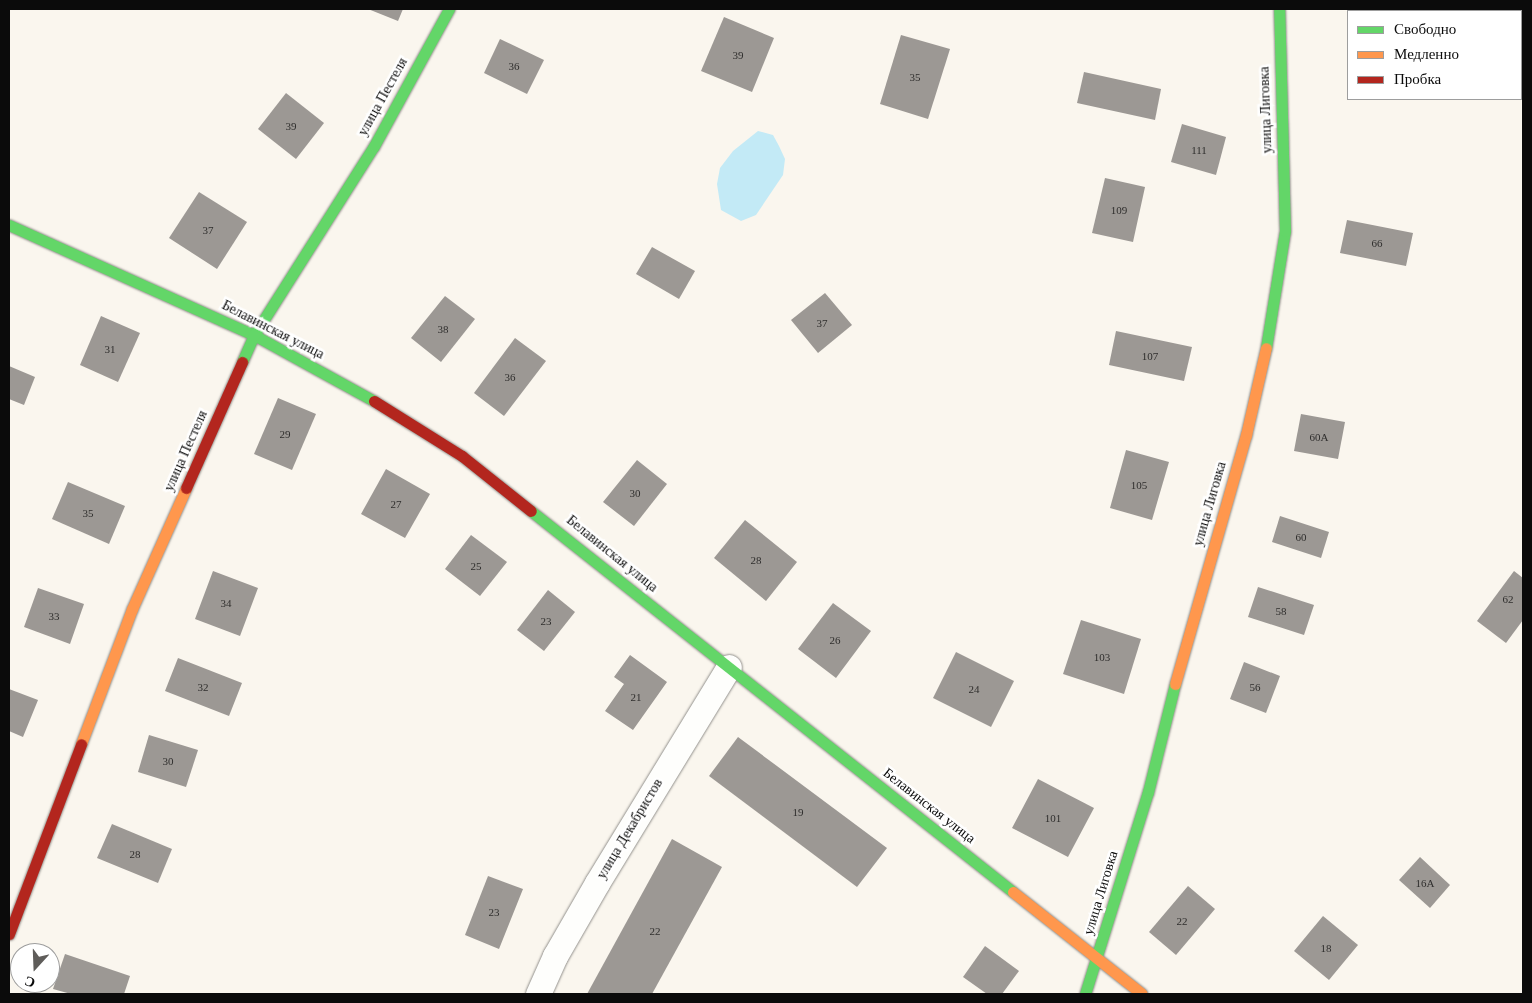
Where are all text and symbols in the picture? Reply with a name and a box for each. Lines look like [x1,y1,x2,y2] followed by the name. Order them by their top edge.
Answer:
[1347,10,1522,100] legend
[1394,21,1456,37] text: Свободно
[1394,46,1459,62] text: Медленно
[732,48,744,62] house number: 39
[355,55,411,139] street label: улица Пестеля
[508,59,520,73] house number: 36
[1256,66,1276,154] street label: улица Лиговка
[910,70,920,84] house number: 35
[1394,71,1441,87] text: Пробка
[286,119,296,133] house number: 39
[1191,143,1207,157] house number: 111
[1111,203,1127,217] house number: 109
[202,223,214,237] house number: 37
[1371,236,1382,250] house number: 66
[219,297,327,363] street label: Белавинская улица
[816,316,828,330] house number: 37
[438,322,448,336] house number: 38
[104,342,116,356] house number: 31
[1142,349,1158,363] house number: 107
[504,370,516,384] house number: 36
[161,408,211,494] street label: улица Пестеля
[280,427,290,441] house number: 29
[1310,430,1328,444] house number: 60А
[1190,460,1230,548] street label: улица Лиговка
[1131,478,1147,492] house number: 105
[630,486,640,500] house number: 30
[391,497,402,511] house number: 27
[82,506,94,520] house number: 35
[563,512,661,596] street label: Белавинская улица
[1295,530,1306,544] house number: 60
[750,553,761,567] house number: 28
[471,559,482,573] house number: 25
[1502,592,1514,606] house number: 62
[220,596,232,610] house number: 34
[1276,604,1286,618] house number: 58
[49,609,60,623] house number: 33
[540,614,552,628] house number: 23
[830,633,840,647] house number: 26
[1094,650,1110,664] house number: 103
[198,680,208,694] house number: 32
[1250,680,1260,694] house number: 56
[969,682,980,696] house number: 24
[630,690,642,704] house number: 21
[162,754,174,768] house number: 30
[879,765,979,847] street label: Белавинская улица
[593,776,667,882] street label: улица Декабристов
[792,805,804,819] house number: 19
[1045,811,1061,825] house number: 101
[130,847,140,861] house number: 28
[1080,849,1122,937] street label: улица Лиговка
[1416,876,1434,890] house number: 16А
[488,905,499,919] house number: 23
[1176,914,1188,928] house number: 22
[650,924,660,938] house number: 22
[1320,941,1332,955] house number: 18
[10,943,60,993] north arrow
[23,973,37,990] text: С

